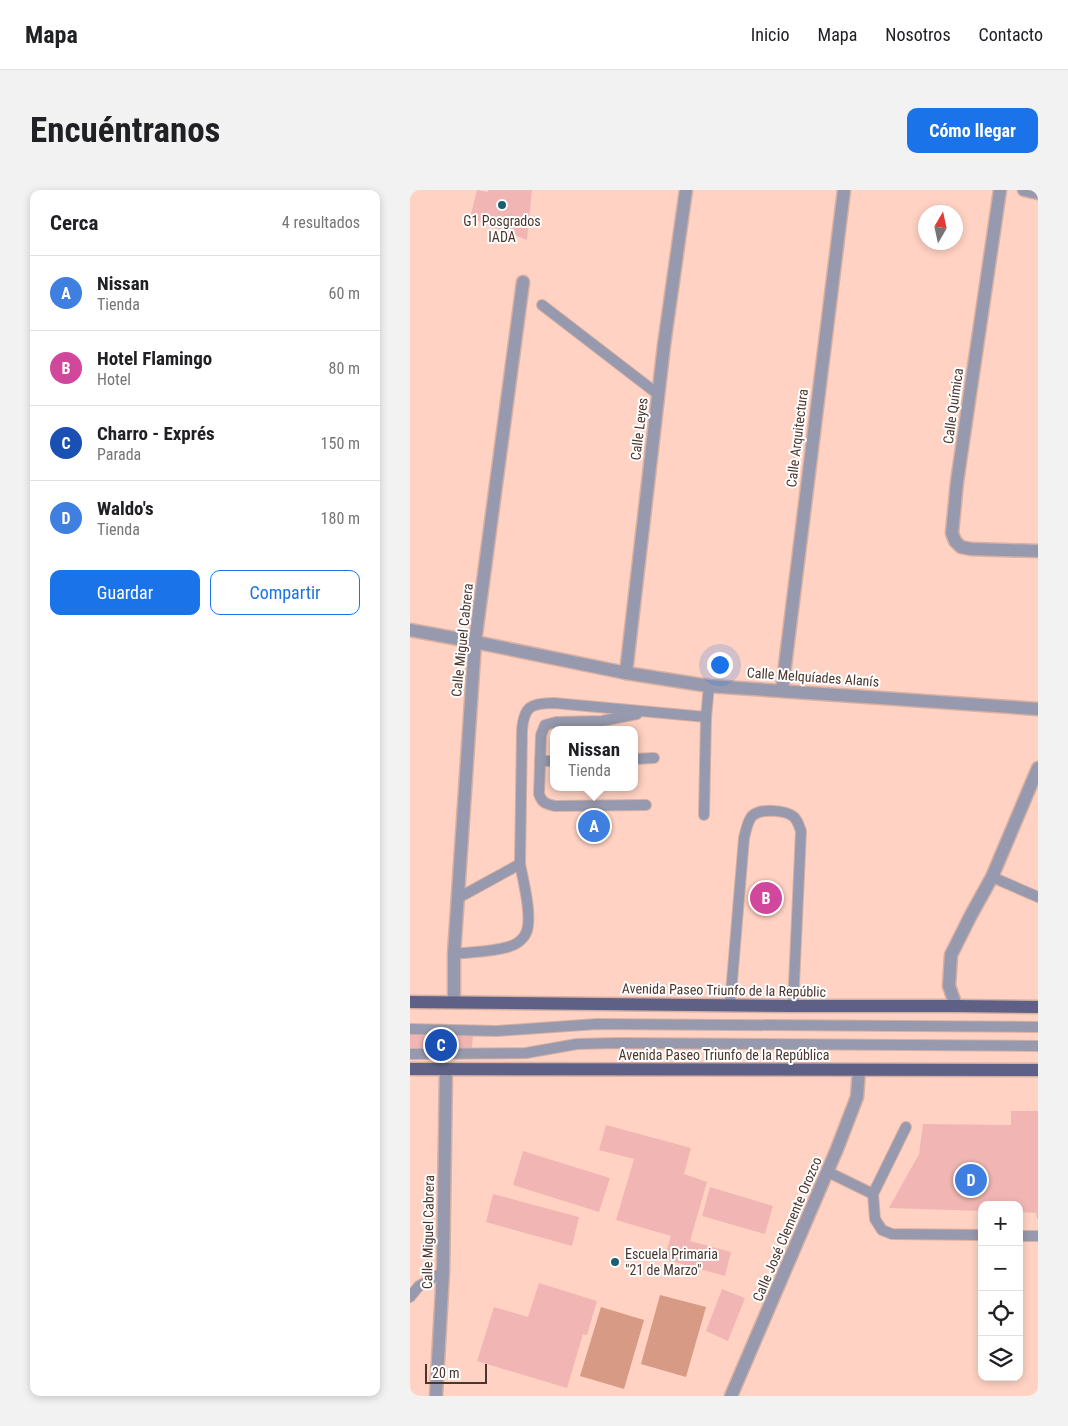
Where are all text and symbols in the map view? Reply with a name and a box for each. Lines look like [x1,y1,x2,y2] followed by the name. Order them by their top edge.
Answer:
[25,21,78,49] text: Mapa
[751,24,790,45] text: Inicio
[818,24,857,45] text: Mapa
[885,24,951,45] text: Nosotros
[979,24,1043,45] text: Contacto
[907,108,1038,153] button: Cómo llegar
[30,110,221,151] text: Encuéntranos
[496,199,508,211] marker: G1 Posgrados IADA
[918,205,963,250] north arrow
[50,211,98,235] text: Cerca
[282,213,360,232] text: 4 resultados
[463,213,541,245] place label: G1 Posgrados IADA
[97,272,149,295] text: Nissan
[61,284,71,303] text: A
[328,284,360,303] text: 60 m
[97,295,140,314] text: Tienda
[97,347,212,370] text: Hotel Flamingo
[62,359,70,378] text: B
[328,359,360,378] text: 80 m
[940,367,966,445] street label: Calle Química
[97,370,131,389] text: Hotel
[783,388,811,488] street label: Calle Arquitectura
[627,397,651,461] street label: Calle Leyes
[97,422,215,445] text: Charro - Exprés
[61,434,71,453] text: C
[321,434,360,453] text: 150 m
[97,445,141,464] text: Parada
[97,497,154,520] text: Waldo's
[61,509,71,528] text: D
[321,509,360,528] text: 180 m
[97,520,140,539] text: Tienda
[50,570,200,615] button: Guardar
[210,570,360,615] button: Compartir
[448,582,476,698] street label: Calle Miguel Cabrera
[707,652,733,678] your location
[746,664,880,690] street label: Calle Melquíades Alanís
[550,726,638,791] popup
[568,738,620,761] text: Nissan
[568,761,611,780] text: Tienda
[578,807,610,845] pin: A
[750,879,782,917] pin: B
[622,980,826,1000] street label: Avenida Paseo Triunfo de la Repúblic
[425,1026,457,1064] pin: C
[619,1047,829,1063] street label: Avenida Paseo Triunfo de la República
[749,1154,825,1304] street label: Calle José Clemente Orozco
[955,1161,987,1199] pin: D
[419,1175,437,1289] street label: Calle Miguel Cabrera
[978,1201,1023,1381] map controls
[978,1201,1023,1246] button: +
[625,1246,718,1278] place label: Escuela Primaria "21 de Marzo"
[978,1246,1023,1291] button: −
[609,1256,621,1268] marker: Escuela Primaria "21 de Marzo"
[978,1291,1023,1336] button: locate
[978,1336,1023,1381] button: layers
[425,1361,488,1384] scale bar
[432,1365,460,1381] text: 20 m

